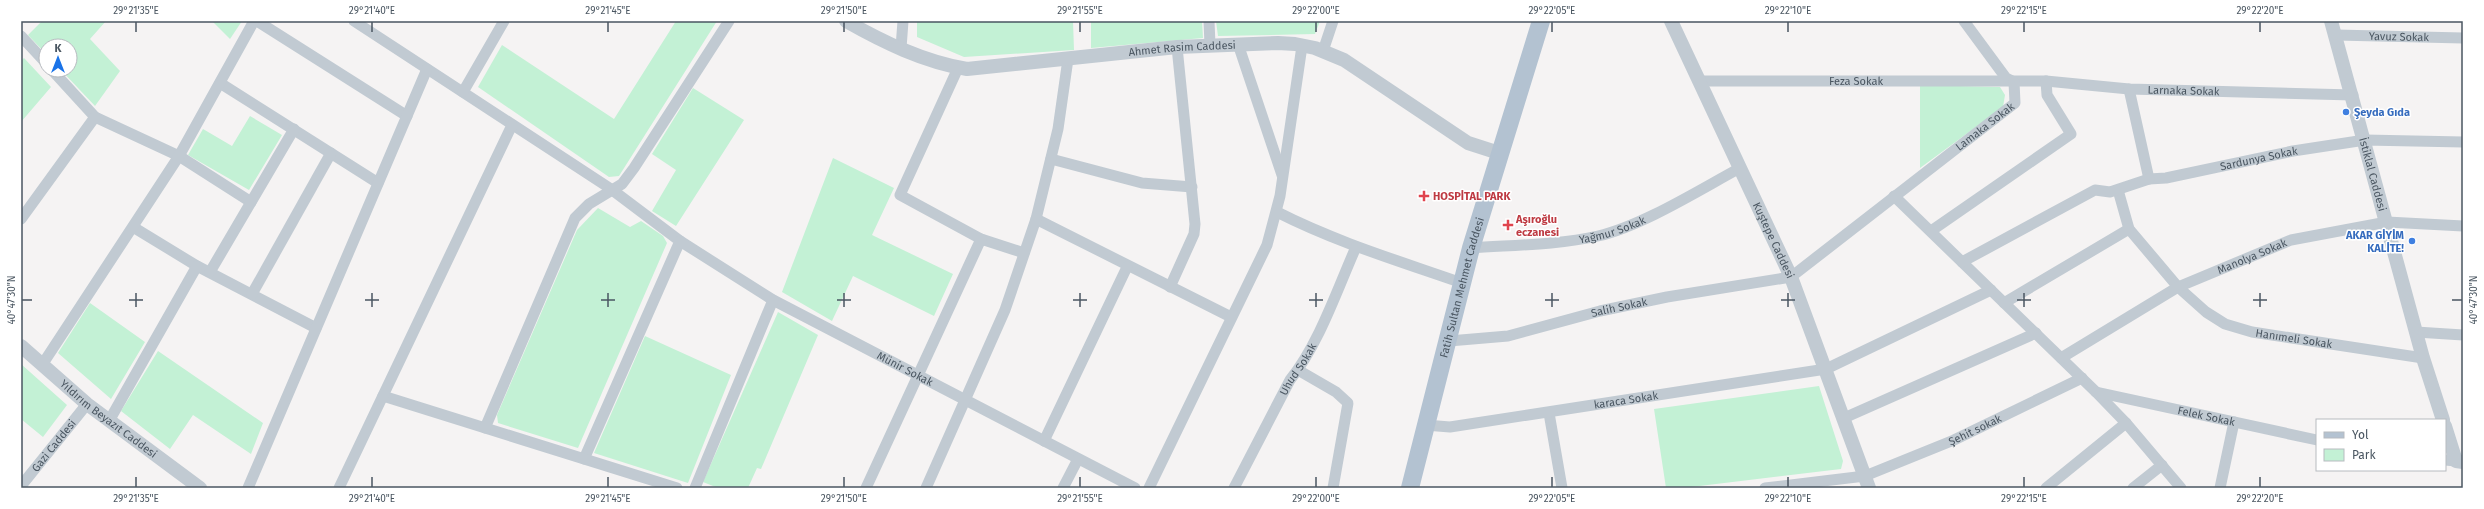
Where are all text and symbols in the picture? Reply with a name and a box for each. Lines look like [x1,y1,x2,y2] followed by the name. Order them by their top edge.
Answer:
[113,5,159,17] text: 29°21'35"E
[349,5,395,17] text: 29°21'40"E
[585,5,631,17] text: 29°21'45"E
[821,5,867,17] text: 29°21'50"E
[1057,5,1103,17] text: 29°21'55"E
[1292,5,1340,17] text: 29°22'00"E
[1529,5,1575,17] text: 29°22'05"E
[1765,5,1811,17] text: 29°22'10"E
[2001,5,2047,17] text: 29°22'15"E
[2236,5,2284,17] text: 29°22'20"E
[2369,29,2430,44] street label: Yavuz Sokak
[38,38,78,78] north arrow
[1128,38,1236,59] street label: Ahmet Rasim Caddesi
[55,42,63,55] text: K
[1829,75,1883,88] street label: Feza Sokak
[2147,83,2220,98] street label: Larnaka Sokak
[1953,99,2017,153] street label: Lamaka Sokak
[2354,106,2410,119] place label: Şeyda Gıda
[2341,107,2351,117] marker: Şeyda Gıda
[2357,136,2389,213] street label: İstiklal Caddesi
[2219,144,2299,173] street label: Sardunya Sokak
[1418,190,1430,202] marker: HOSPİTAL PARK
[1433,190,1511,203] place label: HOSPİTAL PARK
[1750,200,1797,280] street label: Kuştepe Caddesi
[1515,213,1559,239] place label: Aşıroğlu eczanesi
[1578,213,1648,246] street label: Yağmur Sokak
[1437,216,1487,359] street label: Fatih Sultan Mehmet Caddesi
[1503,220,1513,230] marker: Aşıroğlu eczanesi
[2345,229,2404,255] place label: AKAR GİYİM KALİTE!
[2215,236,2289,276] street label: Manolya Sokak
[2407,236,2417,246] marker: AKAR GİYİM KALİTE!
[6,275,18,325] text: 40°47'30"N
[2468,275,2480,325] text: 40°47'30"N
[1590,295,1649,320] street label: Salih Sokak
[2255,326,2333,351] street label: Hanımeli Sokak
[1277,341,1319,397] street label: Uhud Sokak
[875,349,936,389] street label: Münir Sokak
[58,377,160,460] street label: Yıldırım Beyazıt Caddesi
[1593,388,1659,411] street label: karaca Sokak
[2177,403,2237,429] street label: Felek Sokak
[1947,411,2004,448] street label: Şehit sokak
[29,417,78,474] street label: Gazi Caddesi
[2316,419,2446,471] legend
[2352,428,2369,442] text: Yol
[2352,448,2376,462] text: Park
[113,493,159,505] text: 29°21'35"E
[349,493,395,505] text: 29°21'40"E
[585,493,631,505] text: 29°21'45"E
[821,493,867,505] text: 29°21'50"E
[1057,493,1103,505] text: 29°21'55"E
[1292,493,1340,505] text: 29°22'00"E
[1529,493,1575,505] text: 29°22'05"E
[1765,493,1811,505] text: 29°22'10"E
[2001,493,2047,505] text: 29°22'15"E
[2236,493,2284,505] text: 29°22'20"E

